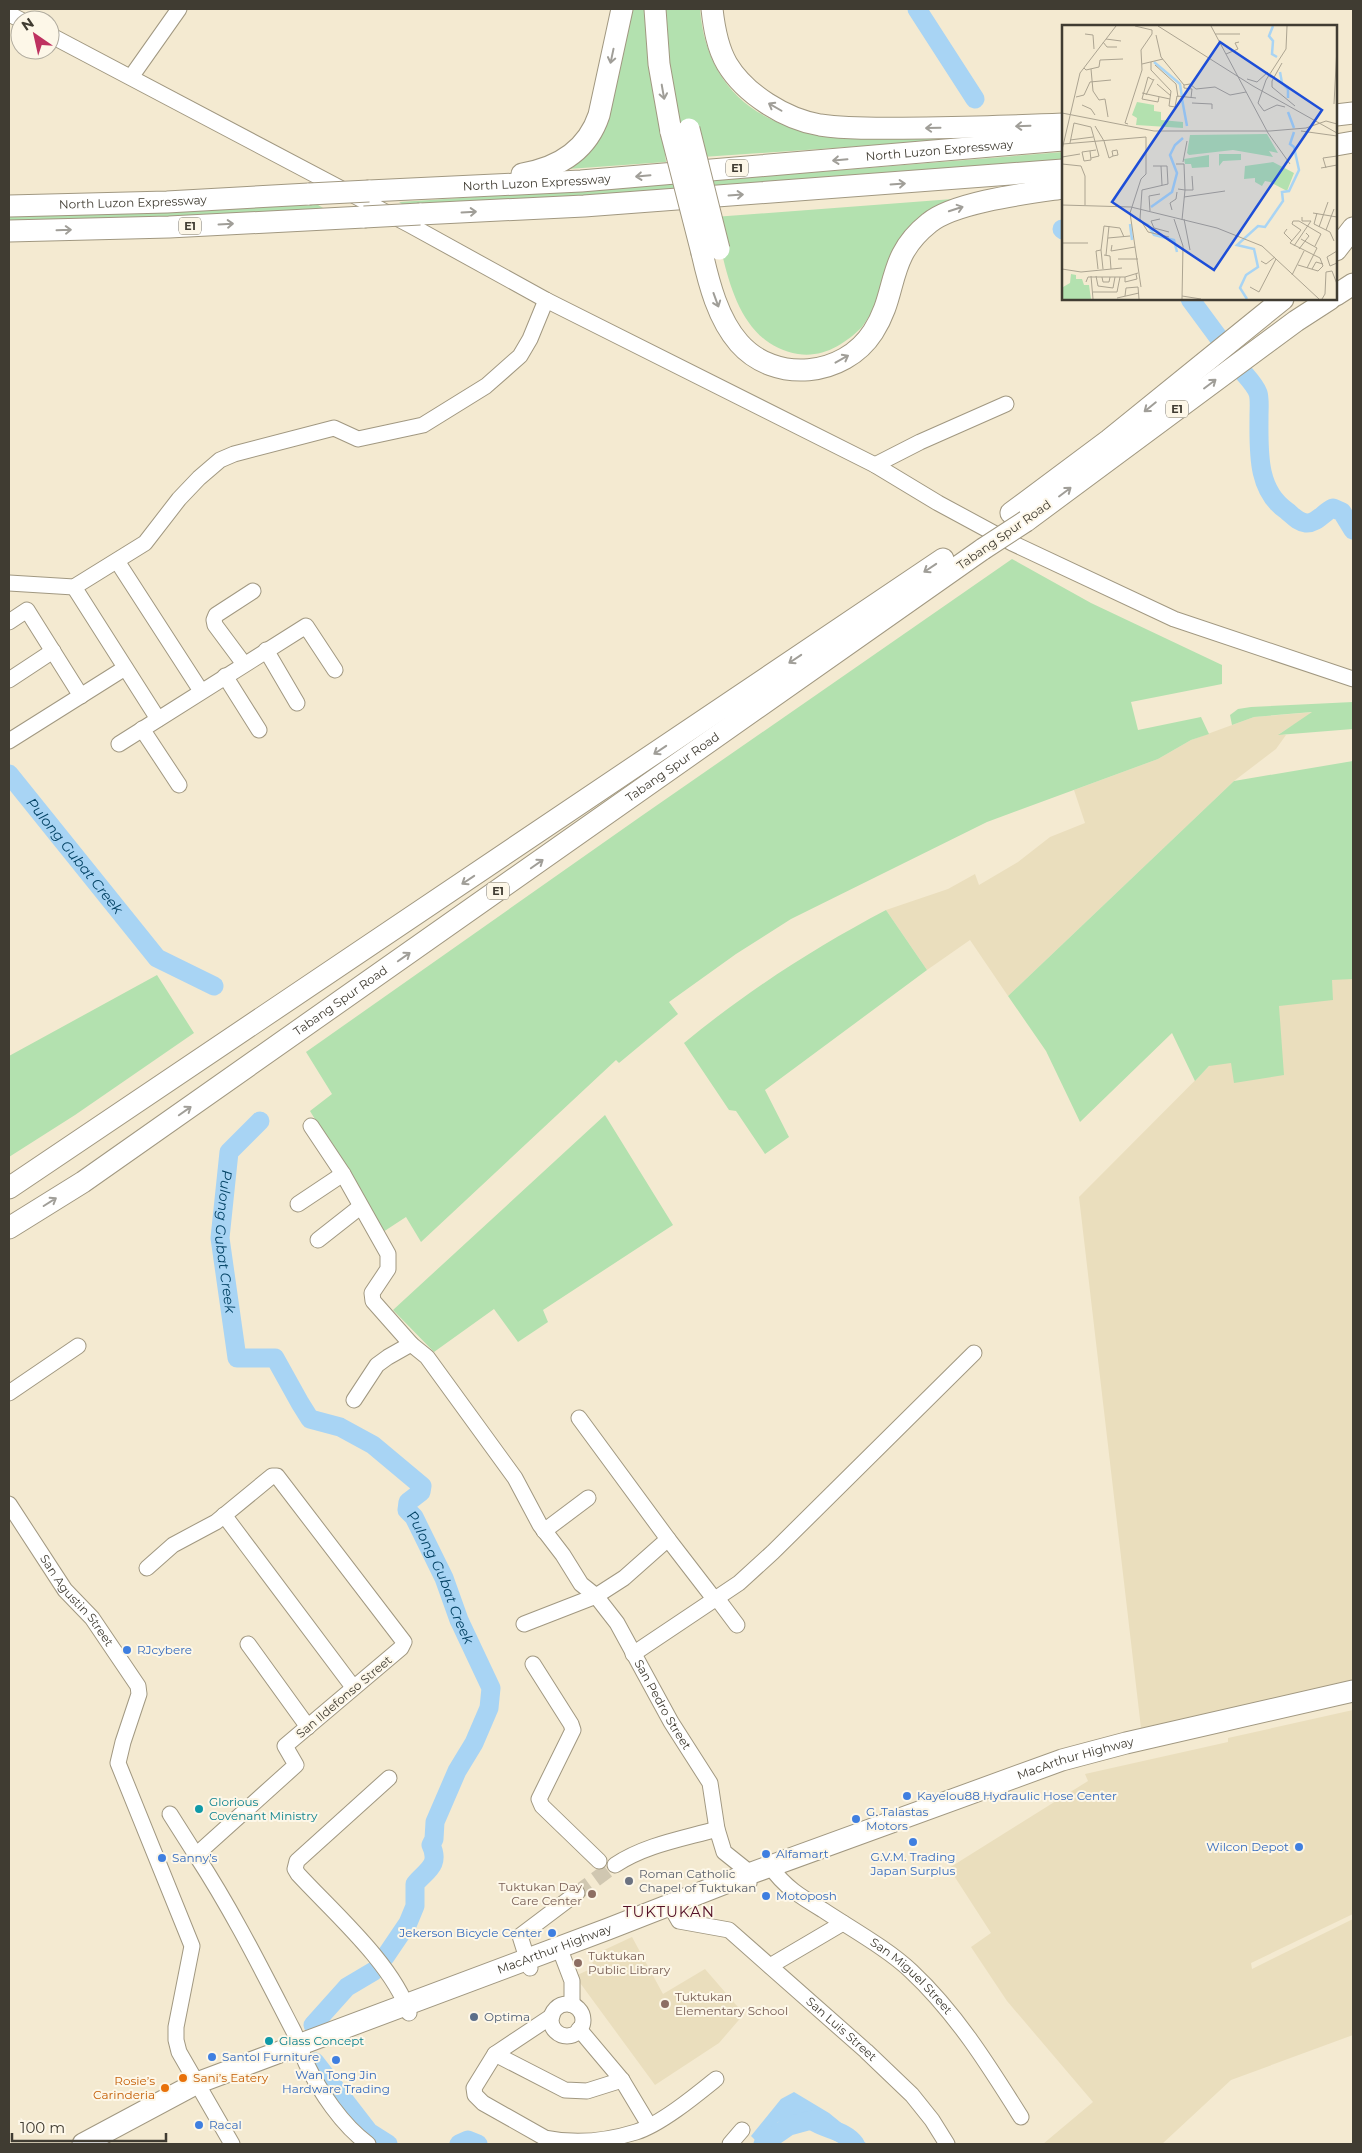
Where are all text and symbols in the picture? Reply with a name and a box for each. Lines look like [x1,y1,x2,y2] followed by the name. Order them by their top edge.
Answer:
[10,10,60,60] north arrow
[18,14,37,35] text: N
[1062,25,1337,300] inset map
[607,48,616,64] one-way arrow
[659,84,669,100] one-way arrow
[767,102,782,112] one-way arrow
[1015,121,1031,130] one-way arrow
[926,123,942,132] one-way arrow
[865,136,1014,164] street label: North Luzon Expressway
[833,155,849,164] one-way arrow
[726,160,748,177] road number: E1
[463,170,612,194] street label: North Luzon Expressway
[636,171,652,180] one-way arrow
[890,179,906,188] one-way arrow
[728,190,744,200] one-way arrow
[59,192,208,212] street label: North Luzon Expressway
[948,204,963,213] one-way arrow
[461,207,477,216] one-way arrow
[179,218,201,235] road number: E1
[218,220,234,229] one-way arrow
[56,225,72,235] one-way arrow
[712,291,721,307] one-way arrow
[834,354,849,363] one-way arrow
[1203,379,1216,390] one-way arrow
[1166,400,1188,418] road number: E1
[1144,402,1157,413] one-way arrow
[1058,486,1071,497] one-way arrow
[954,497,1054,573] street label: Tabang Spur Road
[923,563,937,573] one-way arrow
[788,654,802,664] one-way arrow
[622,729,722,805] street label: Tabang Spur Road
[654,745,668,755] one-way arrow
[23,794,127,918] water label: Pulong Gubat Creek
[530,859,544,869] one-way arrow
[461,875,475,885] one-way arrow
[487,882,509,899] road number: E1
[397,952,411,962] one-way arrow
[290,962,390,1039] street label: Tabang Spur Road
[178,1106,192,1116] one-way arrow
[211,1169,240,1315] water label: Pulong Gubat Creek
[43,1197,57,1207] one-way arrow
[403,1506,478,1648] water label: Pulong Gubat Creek
[37,1552,117,1649] street label: San Agustin Street
[137,1642,192,1657] place label: RJcybere
[121,1644,133,1656] marker: RJcybere
[293,1652,395,1741] street label: San Ildefonso Street
[631,1657,695,1752] street label: San Pedro Street
[1015,1733,1135,1783] street label: MacArthur Highway
[917,1788,1117,1803] place label: Kayelou88 Hydraulic Hose Center
[901,1790,913,1802] marker: Kayelou88 Hydraulic Hose Center
[209,1794,318,1823] place label: Glorious Covenant Ministry
[193,1803,205,1815] marker: Glorious Covenant Ministry
[866,1804,929,1833] place label: G. Talastas Motors
[850,1813,862,1825] marker: G. Talastas Motors
[907,1836,919,1848] marker: G.V.M. Trading Japan Surplus
[1206,1839,1289,1854] place label: Wilcon Depot
[1293,1841,1305,1853] marker: Wilcon Depot
[776,1846,829,1861] place label: Alfamart
[760,1848,772,1860] marker: Alfamart
[870,1849,956,1878] place label: G.V.M. Trading Japan Surplus
[172,1850,218,1865] place label: Sanny’s
[156,1852,168,1864] marker: Sanny’s
[639,1866,756,1895] place label: Roman Catholic Chapel of Tuktukan
[623,1875,635,1887] marker: Roman Catholic Chapel of Tuktukan
[498,1879,582,1908] place label: Tuktukan Day Care Center
[586,1888,598,1900] marker: Tuktukan Day Care Center
[776,1888,837,1903] place label: Motoposh
[760,1890,772,1902] marker: Motoposh
[623,1902,715,1921] district label: TUKTUKAN
[495,1920,614,1977] street label: MacArthur Highway
[398,1925,542,1940] place label: Jekerson Bicycle Center
[546,1927,558,1939] marker: Jekerson Bicycle Center
[868,1934,956,2017] street label: San Miguel Street
[588,1948,671,1977] place label: Tuktukan Public Library
[572,1957,584,1969] marker: Tuktukan Public Library
[675,1989,788,2018] place label: Tuktukan Elementary School
[803,1994,880,2064] street label: San Luis Street
[659,1998,671,2010] marker: Tuktukan Elementary School
[484,2009,530,2024] place label: Optima
[468,2011,480,2023] marker: Optima
[279,2033,364,2048] place label: Glass Concept
[263,2035,275,2047] marker: Glass Concept
[222,2049,319,2064] place label: Santol Furniture
[206,2051,218,2063] marker: Santol Furniture
[330,2054,342,2066] marker: Wan Tong Jin Hardware Trading
[282,2067,390,2096] place label: Wan Tong Jin Hardware Trading
[193,2070,269,2085] place label: Sani’s Eatery
[177,2072,189,2084] marker: Sani’s Eatery
[93,2073,155,2102] place label: Rosie’s Carinderia
[159,2082,171,2094] marker: Rosie’s Carinderia
[12,2110,166,2142] scale bar
[209,2117,242,2132] place label: Racal
[20,2118,65,2137] text: 100 m
[193,2119,205,2131] marker: Racal

